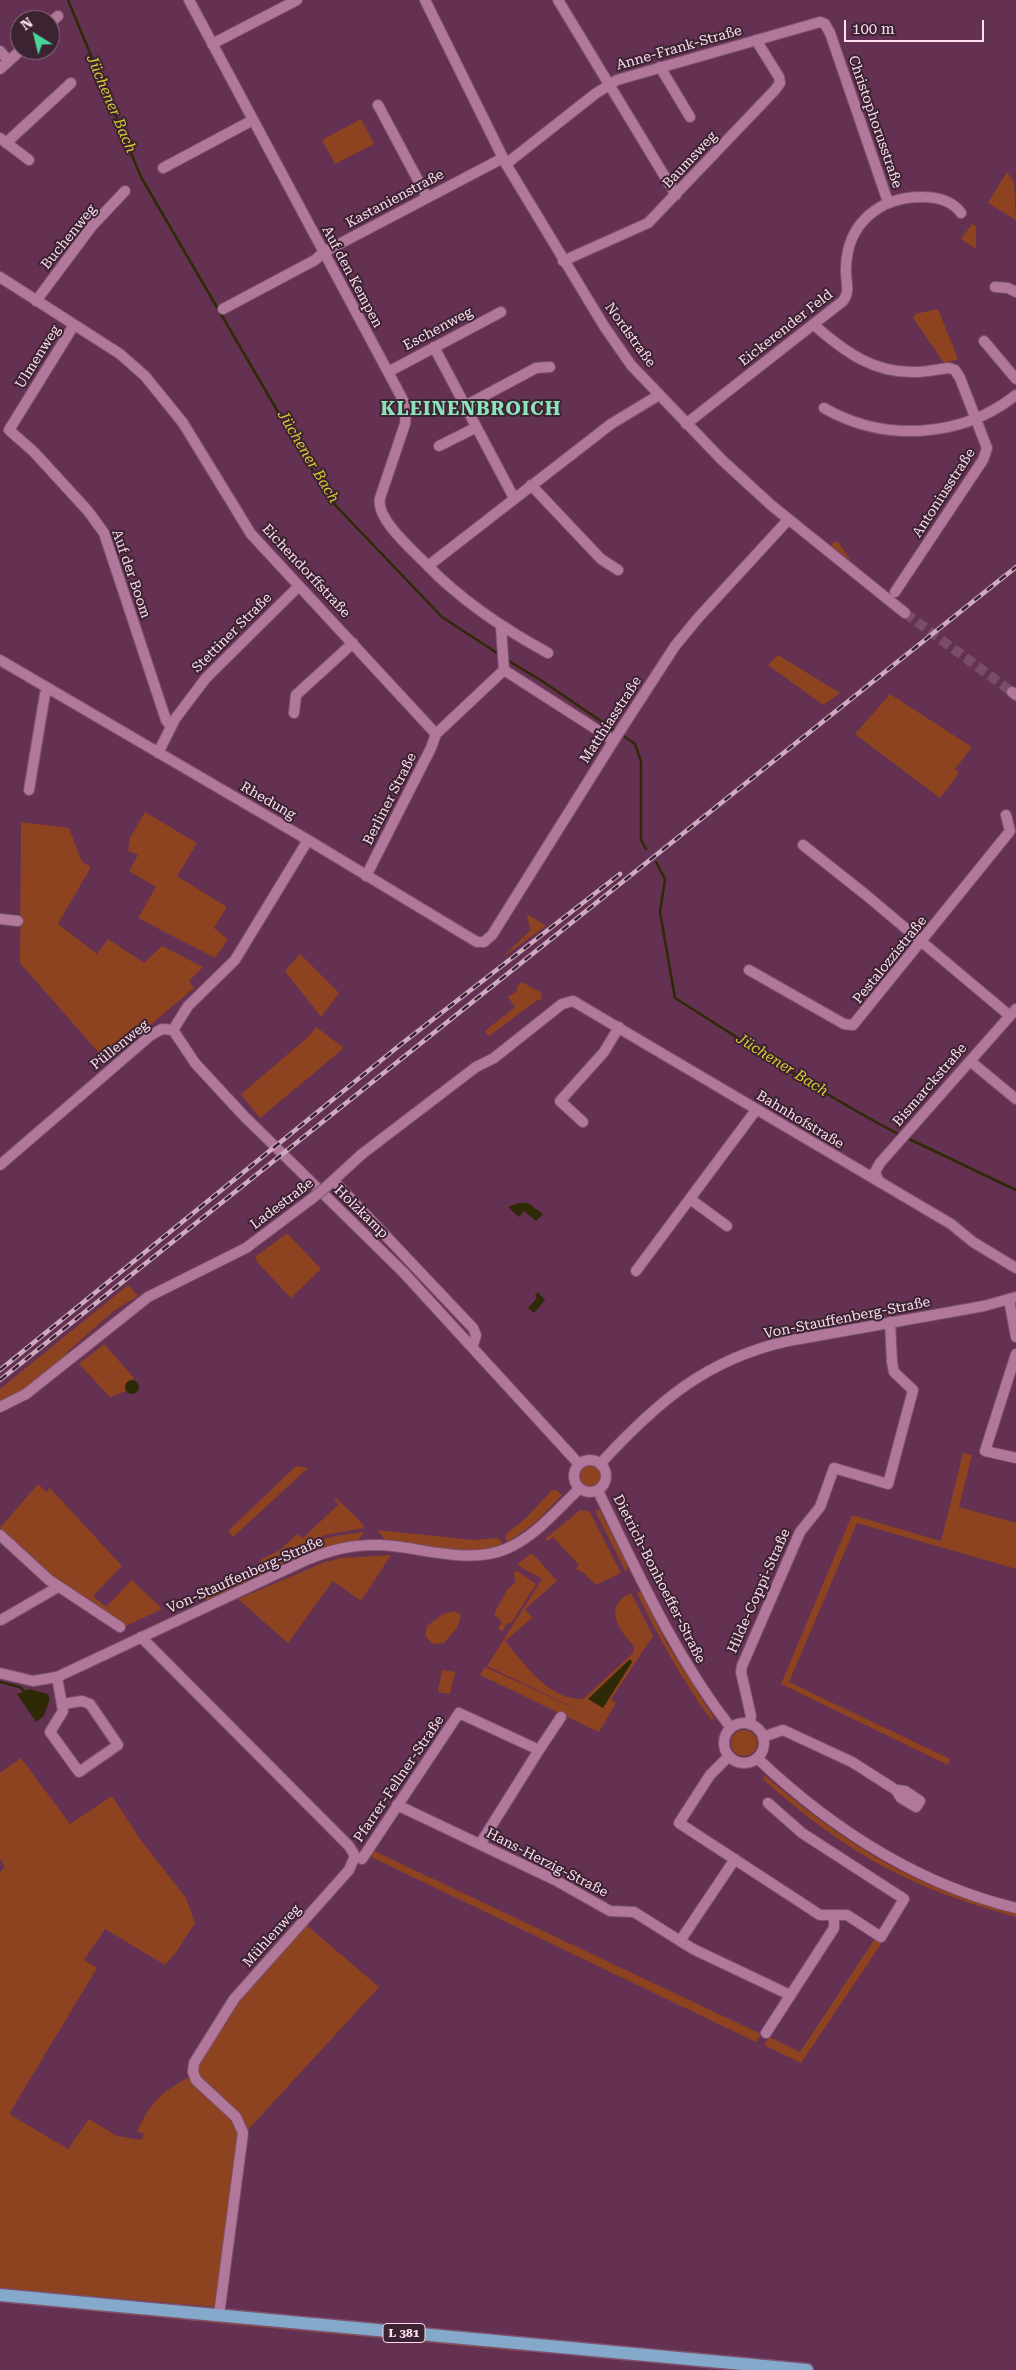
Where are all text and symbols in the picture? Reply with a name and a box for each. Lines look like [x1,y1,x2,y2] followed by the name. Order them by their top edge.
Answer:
[10,10,60,60] north arrow
[846,10,986,42] scale bar
[18,14,36,33] text: N
[852,20,895,38] text: 100 m
[614,22,744,74] street label: Anne-Frank-Straße
[82,52,140,156] water label: Jüchener Bach
[844,54,906,190] street label: Christophorusstraße
[659,128,721,192] street label: Baumsweg
[343,166,447,232] street label: Kastanienstraße
[38,201,100,273] street label: Buchenweg
[318,223,386,331] street label: Auf den Kempen
[736,286,836,370] street label: Eickerender Feld
[601,299,659,371] street label: Nordstraße
[401,304,475,354] street label: Eschenweg
[12,322,64,392] street label: Ulmenweg
[379,398,563,420] district label: KLEINENBROICH
[273,407,343,507] water label: Jüchener Bach
[909,445,979,541] street label: Antoniusstraße
[258,521,354,621] street label: Eichendorffstraße
[108,527,154,621] street label: Auf der Boom
[189,590,275,676] street label: Stettiner Straße
[577,673,645,767] street label: Matthiasstraße
[360,750,420,848] street label: Berliner Straße
[237,778,299,824] street label: Rhedung
[850,913,930,1007] street label: Pestalozzistraße
[88,1016,152,1074] street label: Püllenweg
[733,1030,831,1100] water label: Jüchener Bach
[889,1040,971,1130] street label: Bismarckstraße
[753,1087,847,1153] street label: Bahnhofstraße
[247,1175,317,1233] street label: Ladestraße
[330,1182,392,1242] street label: Holzkamp
[762,1294,932,1342] street label: Von-Stauffenberg-Straße
[609,1492,709,1666] street label: Dietrich-Bonhoeffer-Straße
[724,1526,794,1656] street label: Hilde-Coppi-Straße
[164,1533,326,1617] street label: Von-Stauffenberg-Straße
[350,1712,448,1846] street label: Pfarrer-Fellner-Straße
[483,1825,611,1901] street label: Hans-Herzig-Straße
[239,1901,305,1971] street label: Mühlenweg
[383,2324,425,2342] road number: L 381

